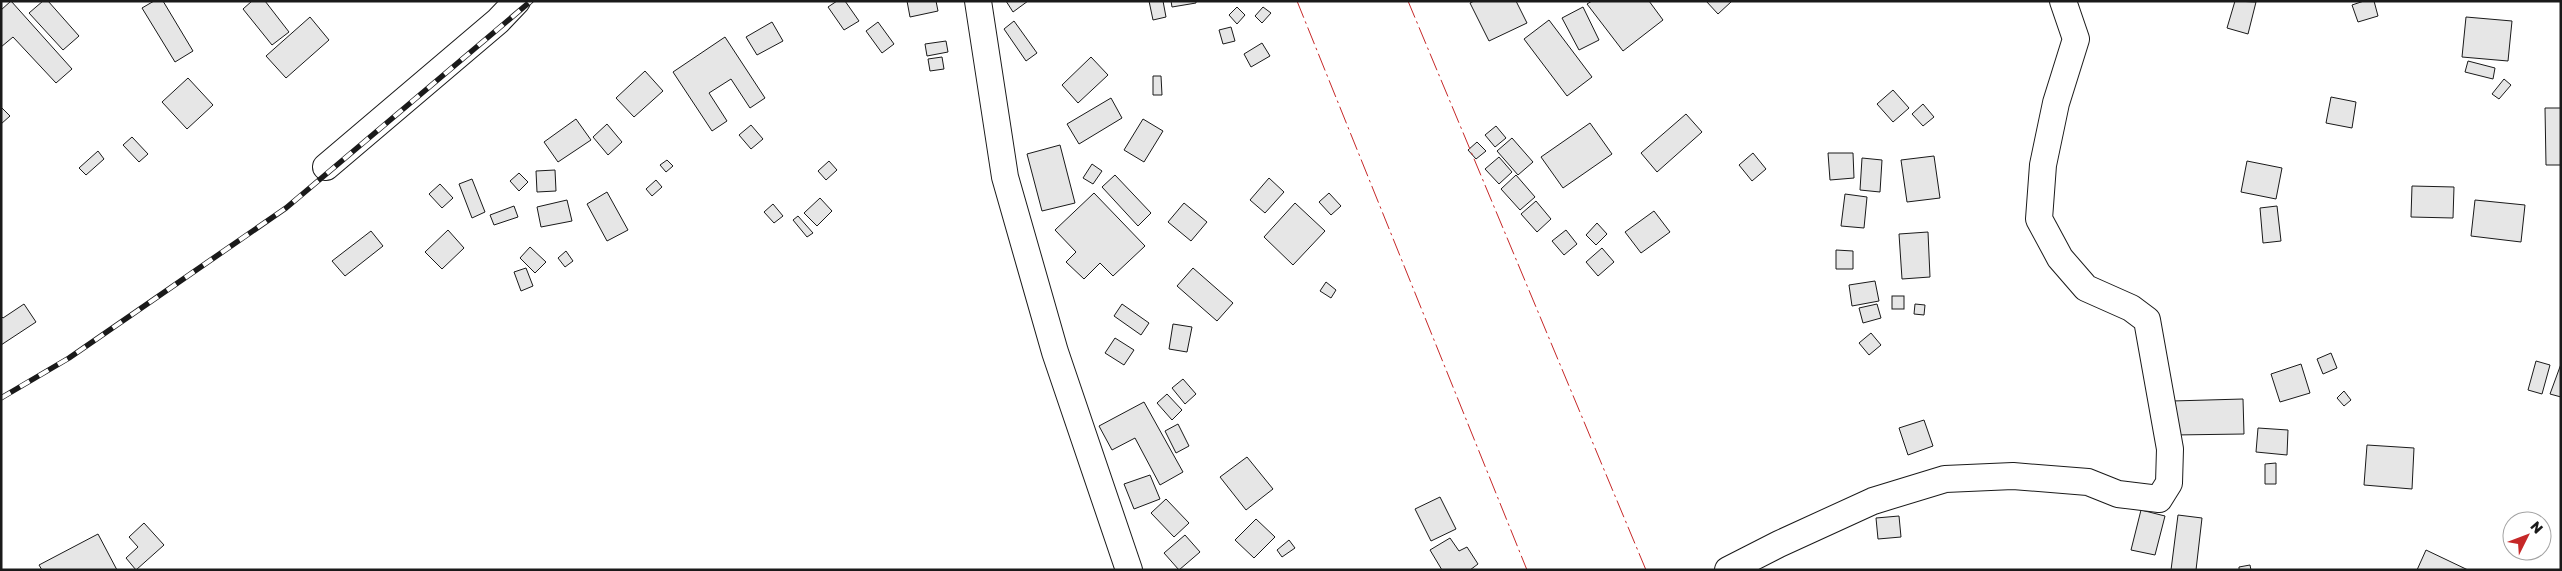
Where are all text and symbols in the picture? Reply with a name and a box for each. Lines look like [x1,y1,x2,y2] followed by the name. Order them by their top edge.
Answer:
[2502,511,2552,561] north arrow
[2527,517,2547,537] text: N

